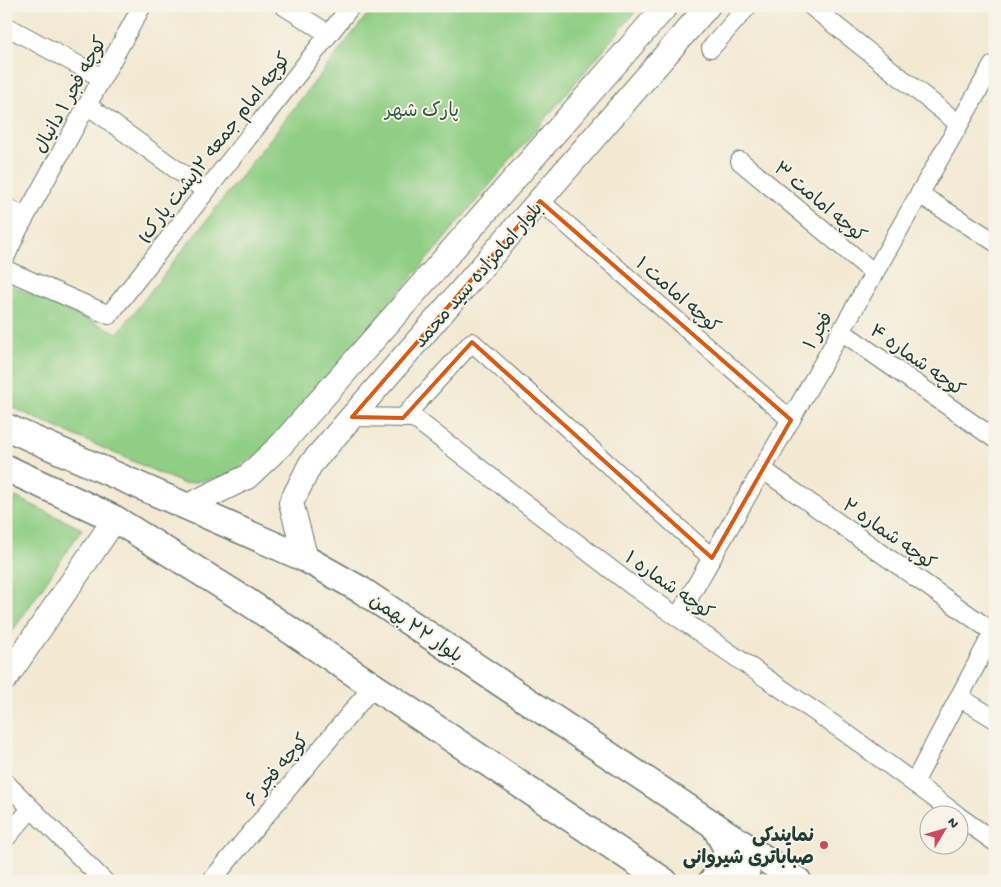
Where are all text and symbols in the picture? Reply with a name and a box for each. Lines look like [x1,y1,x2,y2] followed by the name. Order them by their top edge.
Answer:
[30,33,114,158] street label: کوچه فجر ۱ دانیال
[134,49,297,249] street label: کوچه امام جمعه ۲(پشت پارک)
[383,101,459,124] park label: پارک شهر
[768,158,870,249] street label: کوچه امامت ۳
[410,199,549,354] street label: بلوار امامزاده سید محمد
[630,254,724,340] street label: کوچه امامت ۱
[800,309,840,355] street label: فجر ۱
[864,321,968,403] street label: کوچه شماره ۴
[837,495,939,577] street label: کوچه شماره ۲
[619,548,717,626] street label: کوچه شماره ۱
[364,590,466,670] street label: بلوار ۲۲ بهمن
[242,730,316,812] street label: کوچه فجر ۶
[918,804,968,854] north arrow
[943,815,962,832] text: N
[683,826,814,871] place label: نمایندکی صباباتری شیروانی
[818,839,830,851] marker: نمایندکی صباباتری شیروانی

